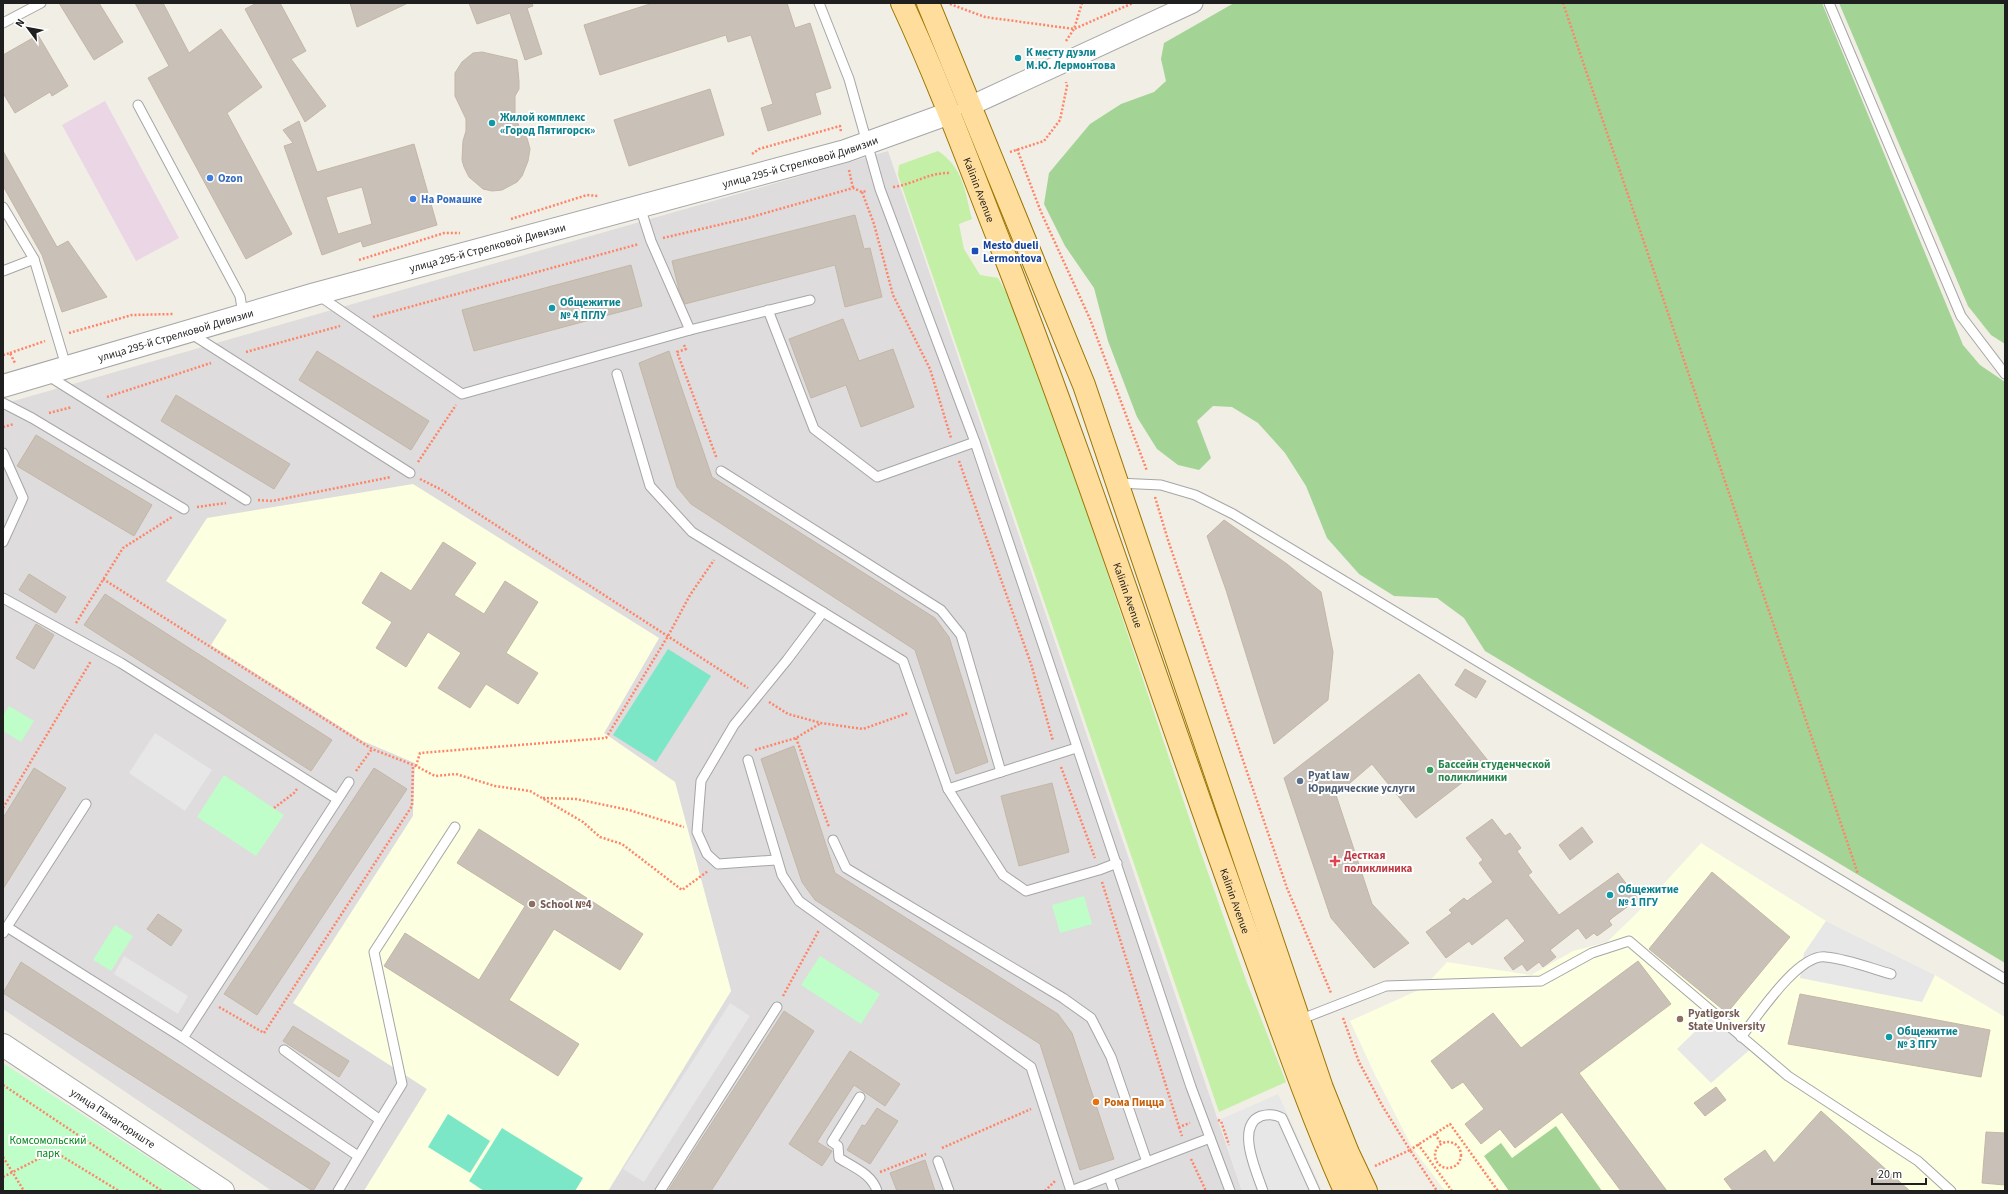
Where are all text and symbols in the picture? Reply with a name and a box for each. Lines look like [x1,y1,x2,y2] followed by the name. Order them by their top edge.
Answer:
[8,8,48,48] north arrow
[12,16,28,30] text: N
[1026,45,1116,73] place label: К месту дуэли М.Ю. Лермонтова
[1013,53,1023,63] marker: К месту дуэли М.Ю. Лермонтова
[500,110,595,138] place label: Жилой комплекс «Город Пятигорск»
[487,118,497,128] marker: Жилой комплекс «Город Пятигорск»
[721,133,880,192] street label: улица 295-й Стрелковой Дивизии
[959,155,998,225] street label: Kalinin Avenue
[218,171,243,186] place label: Ozon
[205,173,215,183] marker: Ozon
[421,192,482,207] place label: На Ромашке
[408,194,418,204] marker: На Ромашке
[408,220,568,276] street label: улица 295-й Стрелковой Дивизии
[983,238,1042,266] place label: Mesto dueli Lermontova
[970,246,980,256] marker: Mesto dueli Lermontova
[560,295,621,323] place label: Общежитие № 4 ПГЛУ
[547,303,557,313] marker: Общежитие № 4 ПГЛУ
[96,306,255,366] street label: улица 295-й Стрелковой Дивизии
[1109,561,1146,631] street label: Kalinin Avenue
[1438,757,1550,785] place label: Бассейн студенческой поликлиники
[1425,765,1435,775] marker: Бассейн студенческой поликлиники
[1308,768,1415,796] place label: Pyat law Юридические услуги
[1295,776,1305,786] marker: Pyat law Юридические услуги
[1344,848,1413,876] place label: Десткая поликлиника
[1329,855,1341,867] marker: Десткая поликлиника
[1216,866,1253,936] street label: Kalinin Avenue
[1618,882,1679,910] place label: Общежитие № 1 ПГУ
[1605,890,1615,900] marker: Общежитие № 1 ПГУ
[540,897,592,912] place label: School №4
[527,899,537,909] marker: School №4
[1688,1006,1766,1034] place label: Pyatigorsk State University
[1675,1014,1685,1024] marker: Pyatigorsk State University
[1897,1024,1958,1052] place label: Общежитие № 3 ПГУ
[1884,1032,1894,1042] marker: Общежитие № 3 ПГУ
[67,1085,159,1152] street label: улица Панагюриште
[1104,1095,1165,1110] place label: Рома Пицца
[1091,1097,1101,1107] marker: Рома Пицца
[9,1133,87,1161] park label: Комсомольский парк
[1872,1160,1926,1186] scale bar
[1878,1166,1902,1183] text: 20 m

